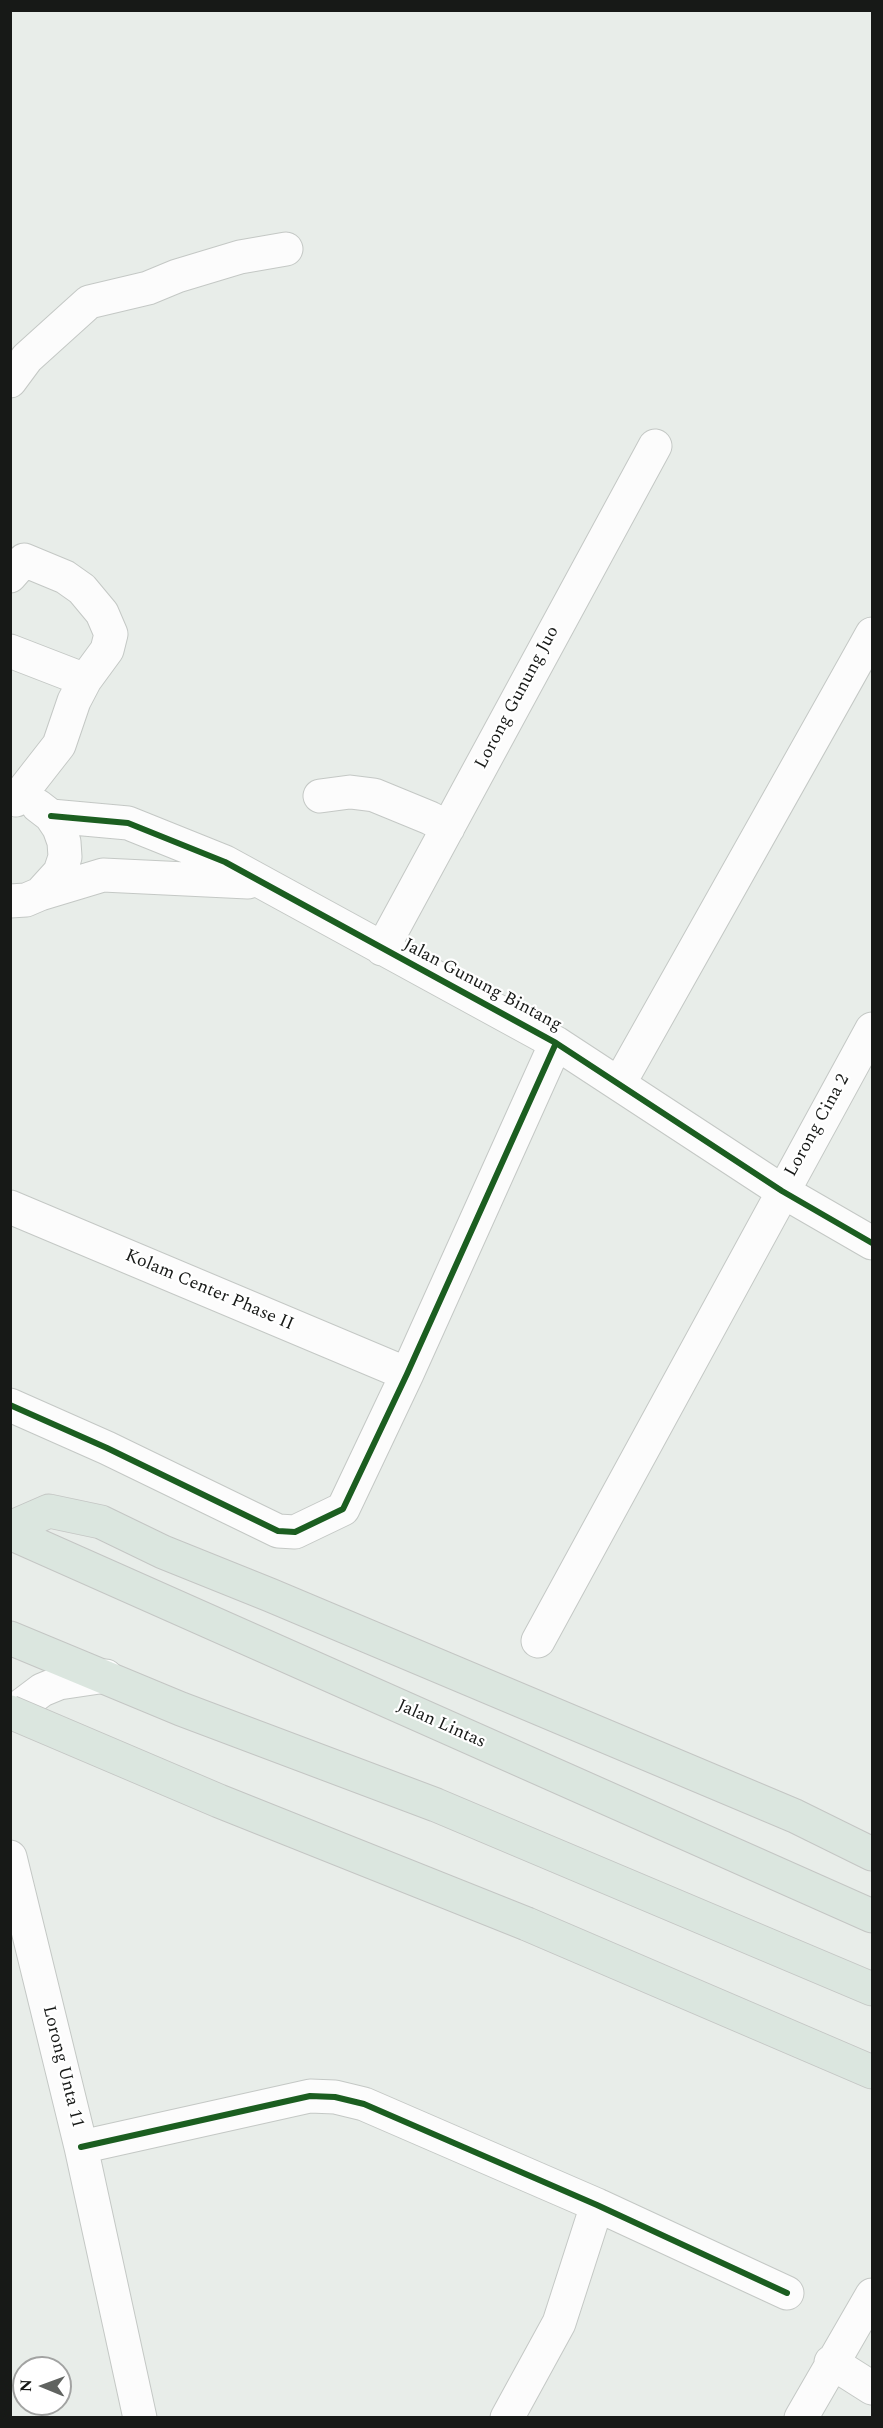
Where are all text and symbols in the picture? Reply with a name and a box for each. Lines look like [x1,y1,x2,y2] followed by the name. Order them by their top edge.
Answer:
[471,623,565,773] street label: Lorong Gunung Juo
[399,935,565,1037] street label: Jalan Gunung Bintang
[781,1071,855,1181] street label: Lorong Cina 2
[121,1246,297,1336] street label: Kolam Center Phase II
[393,1696,489,1754] street label: Jalan Lintas
[36,2004,88,2130] street label: Lorong Unta 11
[12,2356,72,2416] north arrow
[14,2379,38,2392] text: N

